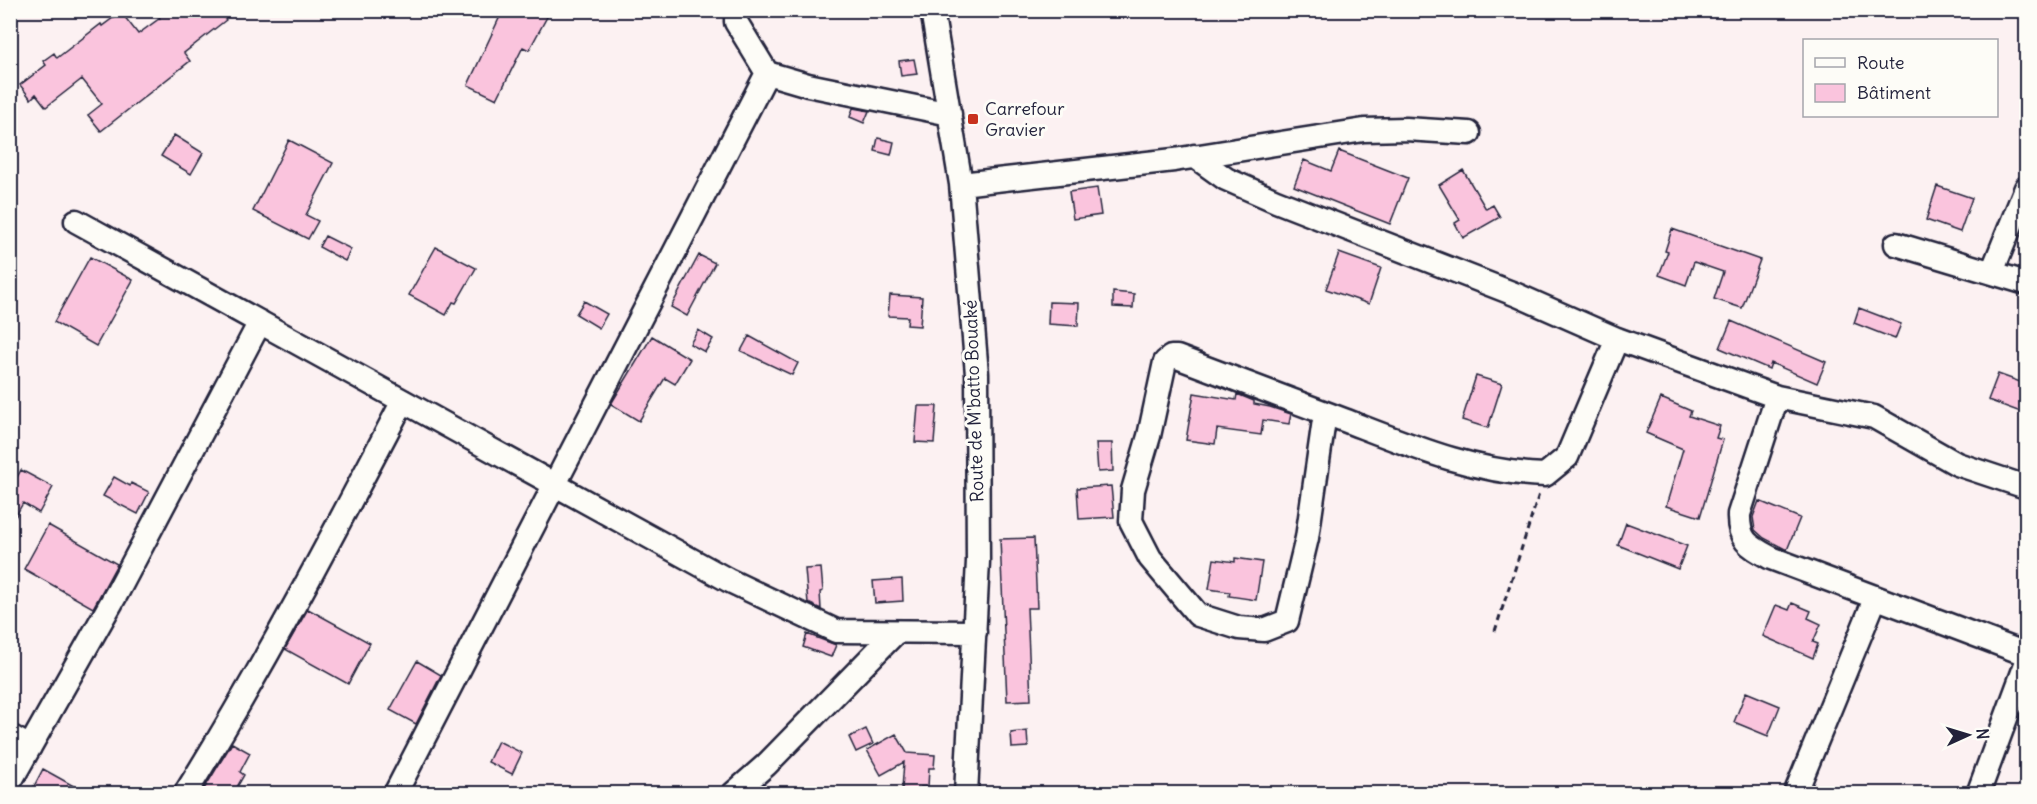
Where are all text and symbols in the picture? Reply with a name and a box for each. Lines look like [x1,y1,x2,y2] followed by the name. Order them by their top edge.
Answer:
[1803,39,1998,117] legend
[1857,51,1905,74] text: Route
[1857,81,1931,104] text: Bâtiment
[985,97,1065,141] place label: Carrefour Gravier
[966,112,980,126] marker: Carrefour Gravier
[958,299,989,503] street label: Route de M'batto Bouaké
[1938,705,1998,765] north arrow
[1973,728,1993,740] text: N

